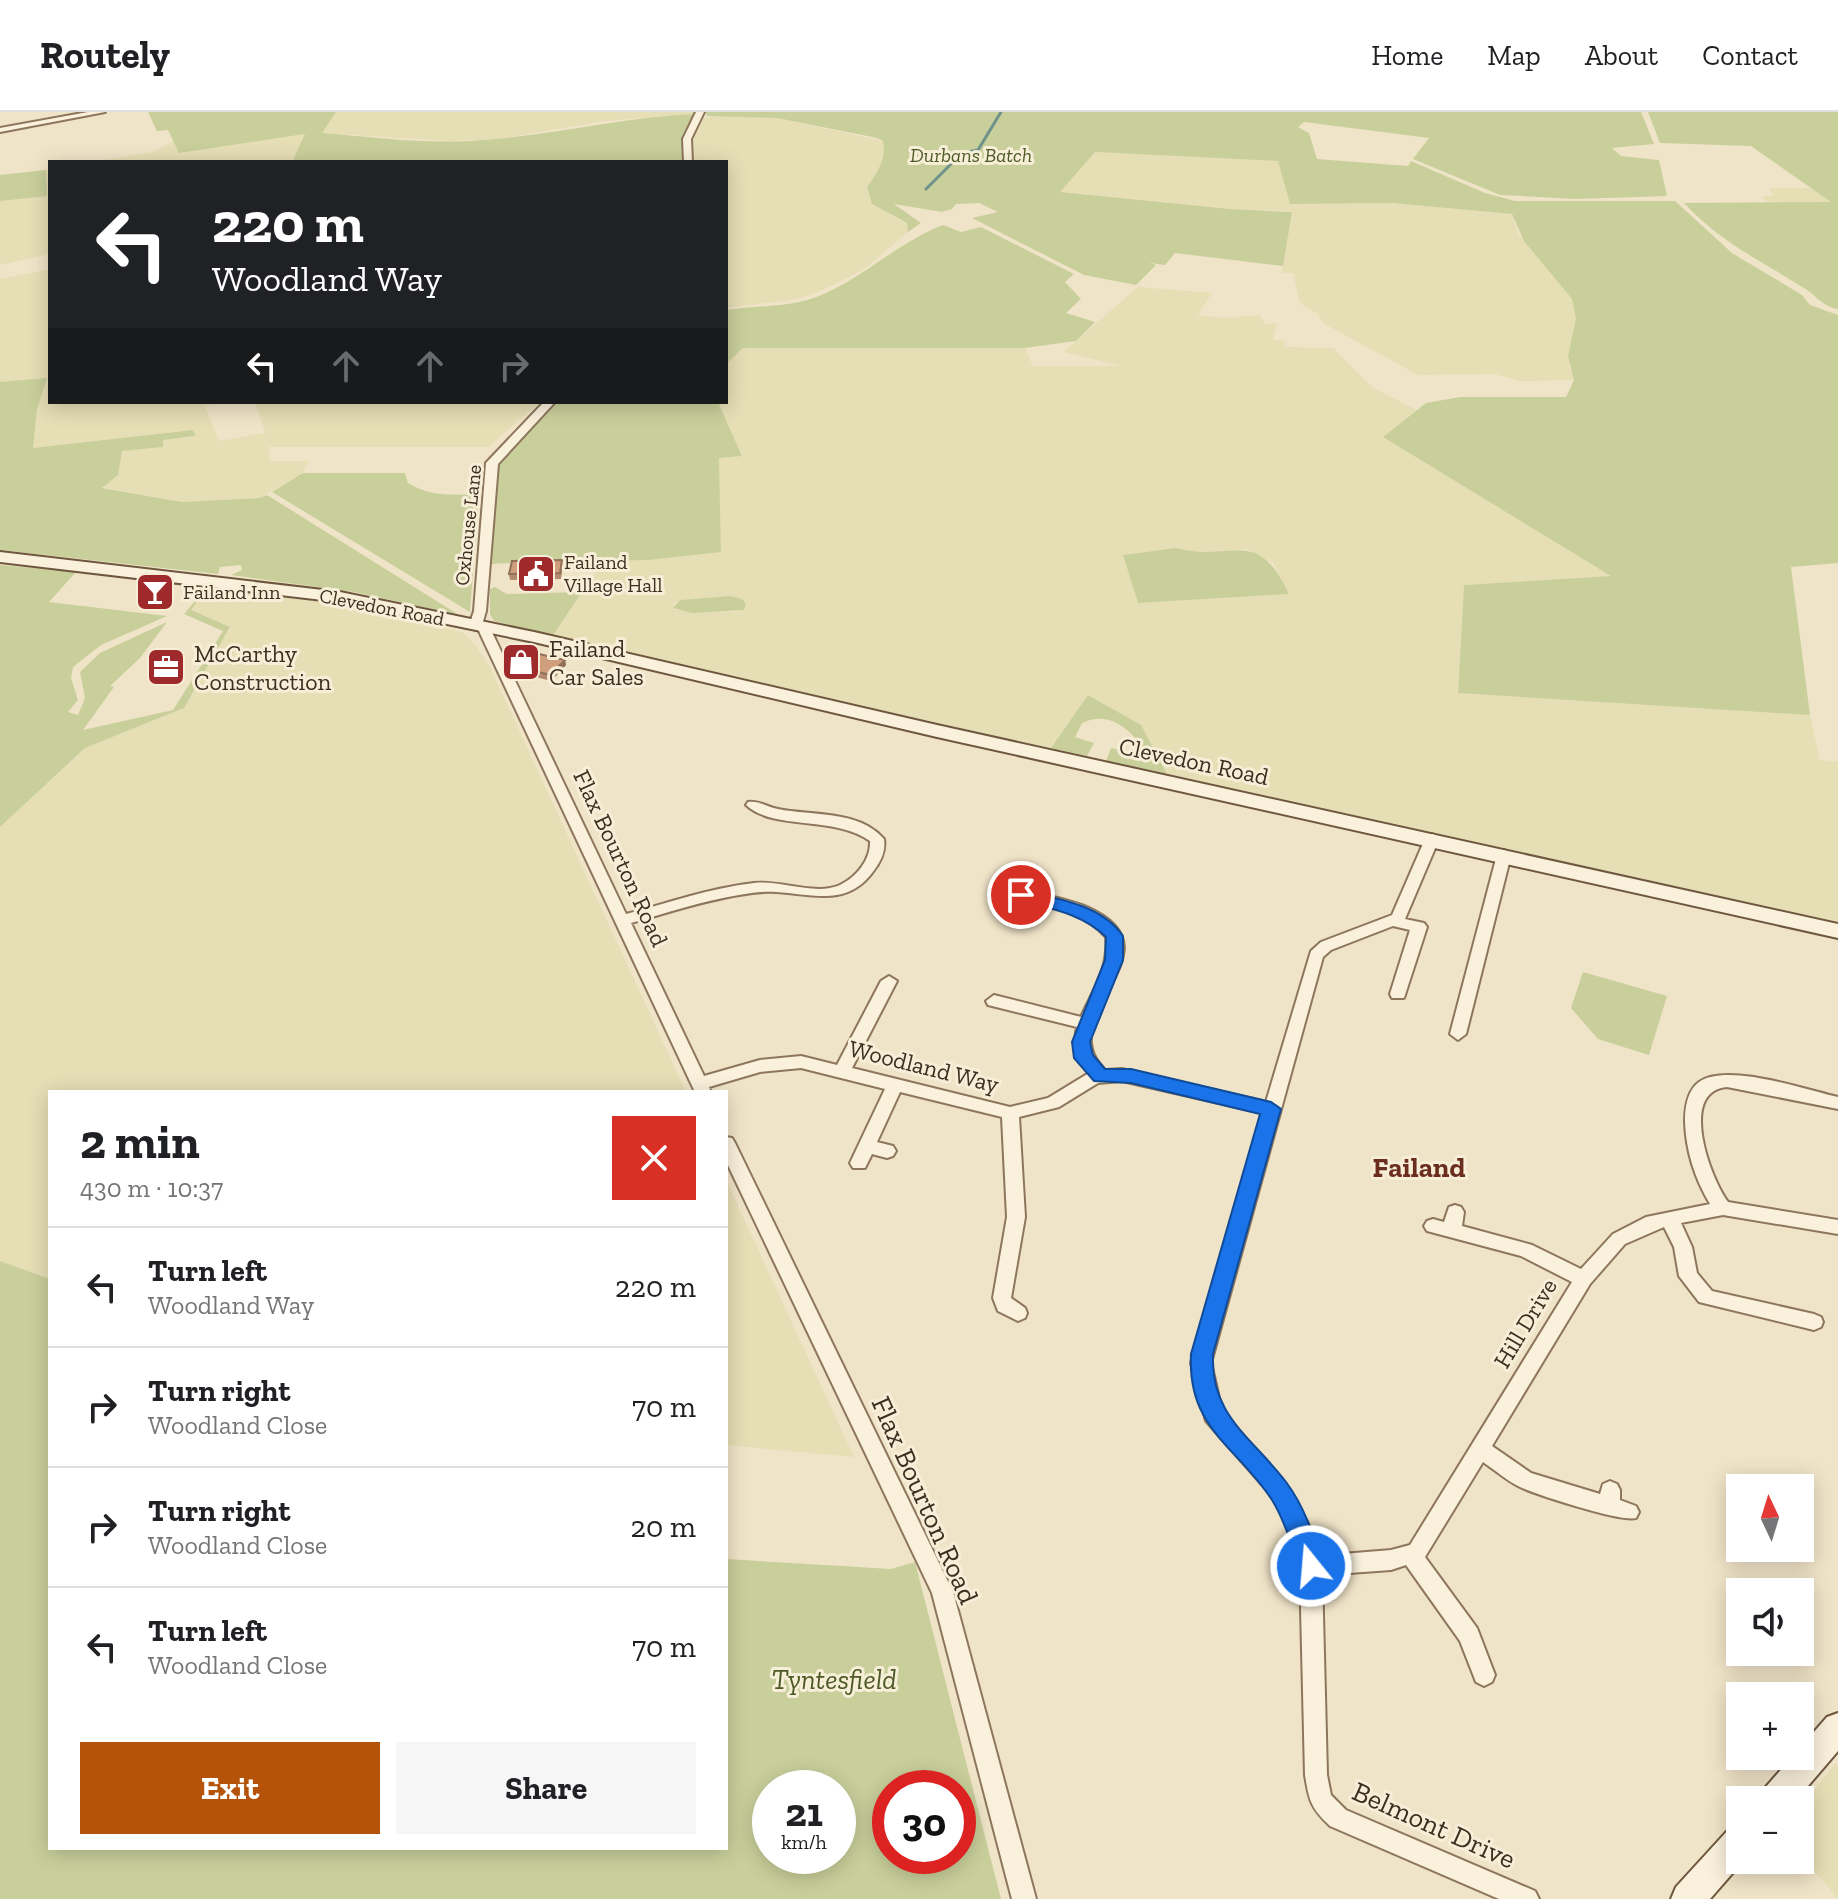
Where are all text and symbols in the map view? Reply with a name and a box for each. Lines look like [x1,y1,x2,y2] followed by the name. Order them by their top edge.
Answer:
[40,32,170,78] text: Routely
[1371,39,1443,72] text: Home
[1487,39,1541,72] text: Map
[1585,39,1658,72] text: About
[1702,39,1798,72] text: Contact
[910,143,1032,167] park label: Durbans Batch
[212,189,364,256] text: 220 m
[80,192,184,296] icon: left
[212,257,442,300] text: Woodland Way
[240,344,284,388] icon: left
[324,344,368,388] icon: ahead
[408,344,452,388] icon: ahead
[492,344,536,388] icon: right
[450,463,486,587] street label: Oxhouse Lane
[563,550,663,597] place label: Failand Village Hall
[515,553,557,595] public building icon: Failand Village Hall
[134,571,176,613] bar icon: Failand Inn
[183,580,281,604] place label: Failand Inn
[317,583,447,631] street label: Clevedon Road
[549,634,644,691] place label: Failand Car Sales
[194,639,332,696] place label: McCarthy Construction
[500,641,542,683] shop icon: Failand Car Sales
[145,646,187,688] office icon: McCarthy Construction
[1117,731,1271,791] street label: Clevedon Road
[567,765,675,951] street label: Flax Bourton Road
[987,861,1055,929] pin
[999,873,1043,917] icon: arrive
[846,1033,1003,1099] street label: Woodland Way
[80,1113,200,1170] text: 2 min
[612,1116,696,1200] button: close
[1373,1151,1465,1184] district label: Failand
[80,1172,223,1204] text: 430 m · 10:37
[148,1253,267,1289] text: Turn left
[80,1265,124,1309] icon: left
[615,1269,696,1305] text: 220 m
[1487,1273,1563,1373] street label: Hill Drive
[148,1289,314,1321] text: Woodland Way
[148,1373,290,1409] text: Turn right
[80,1385,124,1429] icon: right
[632,1389,696,1425] text: 70 m
[864,1391,986,1609] street label: Flax Bourton Road
[148,1409,327,1441] text: Woodland Close
[1726,1474,1814,1562] north arrow
[1726,1474,1814,1874] map controls
[148,1493,290,1529] text: Turn right
[80,1505,124,1549] icon: right
[631,1509,696,1545] text: 20 m
[1269,1524,1353,1608] position arrow
[148,1529,327,1561] text: Woodland Close
[1726,1578,1814,1666] button: sound
[148,1613,267,1649] text: Turn left
[80,1625,124,1669] icon: left
[632,1629,696,1665] text: 70 m
[148,1649,327,1681] text: Woodland Close
[771,1663,897,1696] park label: Tyntesfield
[1726,1682,1814,1770] button: +
[80,1742,380,1834] button: Exit
[396,1742,696,1834] button: Share
[872,1770,976,1874] speed limit sign: 30
[1347,1774,1521,1876] street label: Belmont Drive
[1726,1786,1814,1874] button: −
[785,1788,823,1836] text: 21
[781,1830,827,1854] text: km/h

